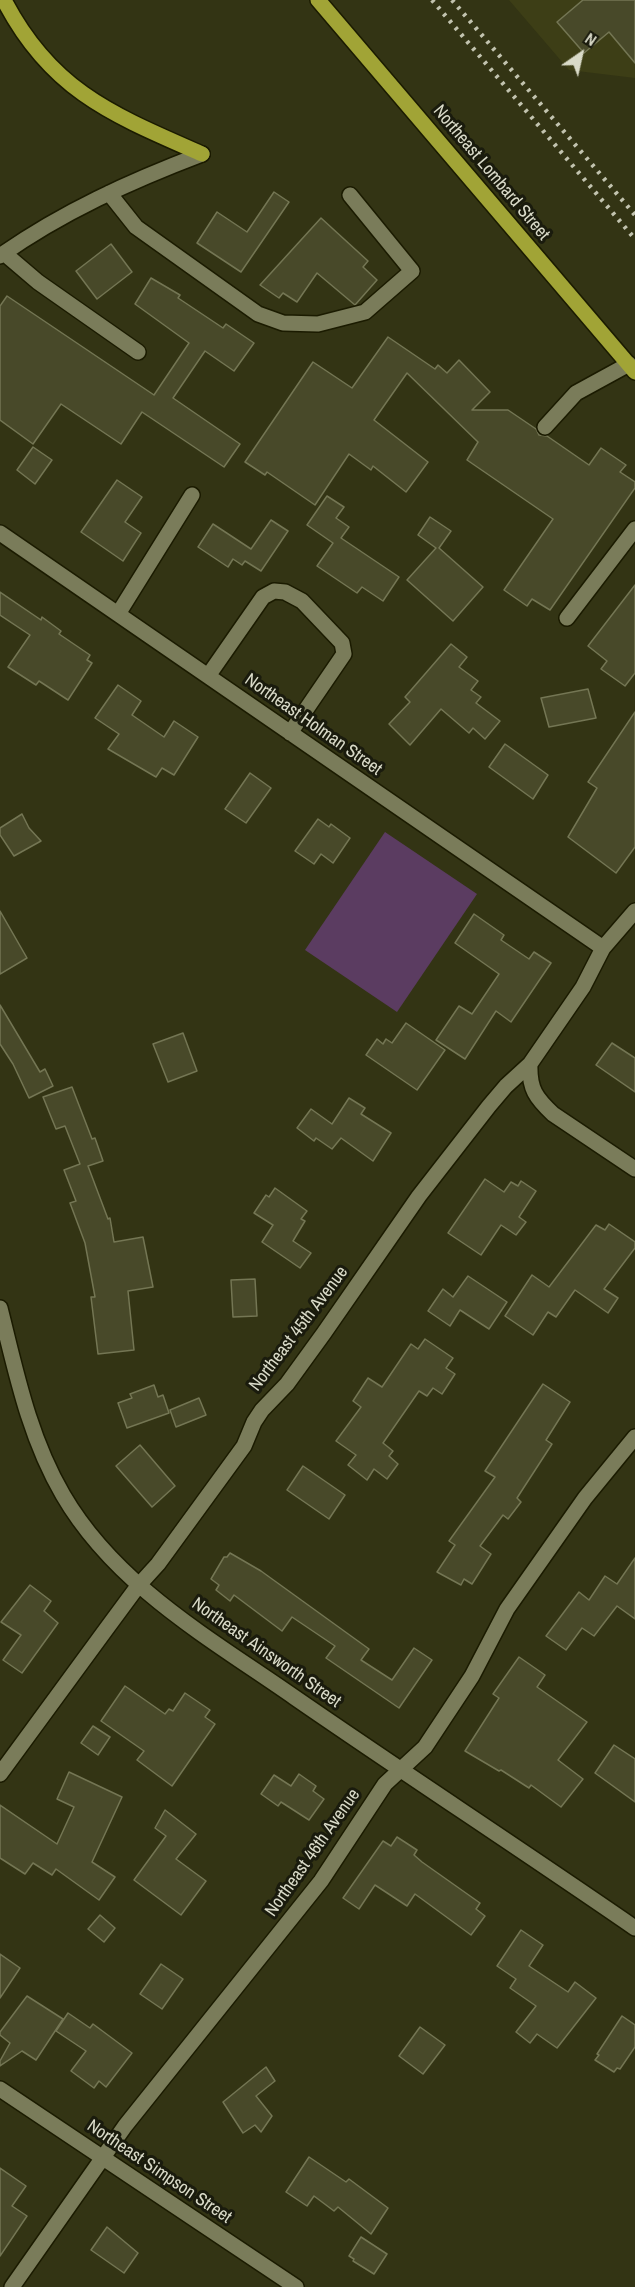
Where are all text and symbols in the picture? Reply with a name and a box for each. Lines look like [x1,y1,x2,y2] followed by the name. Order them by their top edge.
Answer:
[551,24,611,84] north arrow
[581,27,601,51] text: N
[428,101,554,245] street label: Northeast Lombard Street
[240,670,386,780] street label: Northeast Holman Street
[245,1262,353,1396] street label: Northeast 45th Avenue
[187,1593,345,1713] street label: Northeast Ainsworth Street
[261,1785,365,1921] street label: Northeast 46th Avenue
[83,2116,235,2228] street label: Northeast Simpson Street

